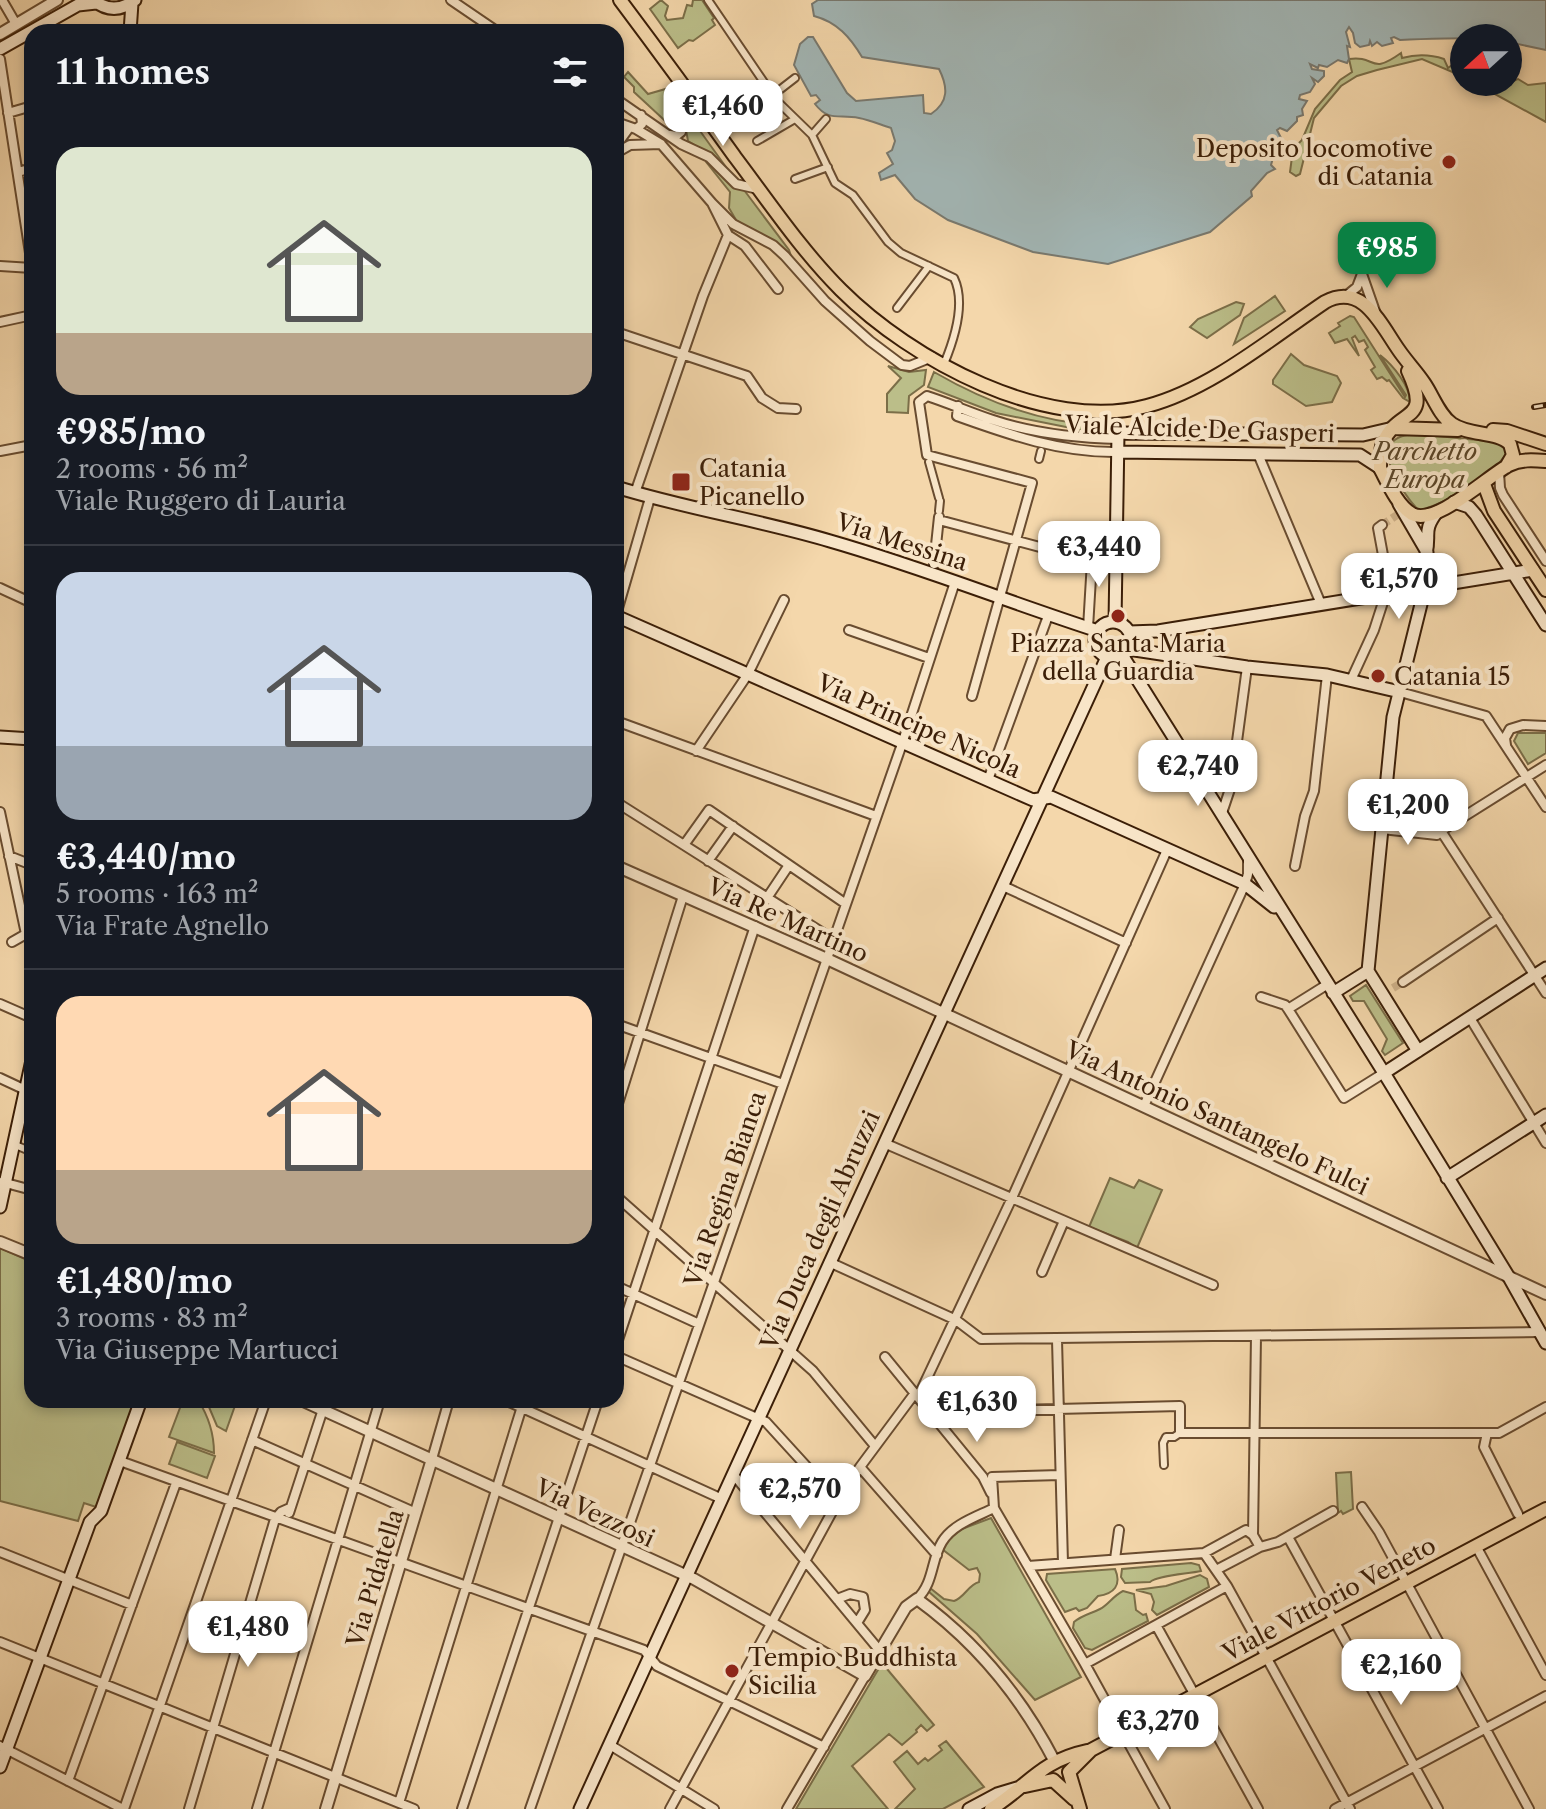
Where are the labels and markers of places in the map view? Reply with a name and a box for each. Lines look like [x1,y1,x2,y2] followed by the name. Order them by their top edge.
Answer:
[658,80,788,148] pin: €1,460
[1196,134,1433,191] place label: Deposito locomotive di Catania
[1440,153,1458,171] marker: Deposito locomotive di Catania
[1340,222,1434,290] pin: €985
[699,454,805,511] place label: Catania Picanello
[670,471,692,493] marker: Catania Picanello
[1034,521,1164,589] pin: €3,440
[1334,553,1464,621] pin: €1,570
[1109,607,1127,625] marker: Piazza Santa Maria della Guardia
[1010,629,1226,686] place label: Piazza Santa Maria della Guardia
[1394,662,1511,691] place label: Catania 15
[1369,667,1387,685] marker: Catania 15
[1133,740,1263,808] pin: €2,740
[1343,779,1473,847] pin: €1,200
[912,1376,1042,1444] pin: €1,630
[735,1463,865,1531] pin: €2,570
[183,1601,313,1669] pin: €1,480
[1336,1639,1466,1707] pin: €2,160
[748,1643,958,1700] place label: Tempio Buddhista Sicilia
[723,1662,741,1680] marker: Tempio Buddhista Sicilia
[1093,1695,1223,1763] pin: €3,270

